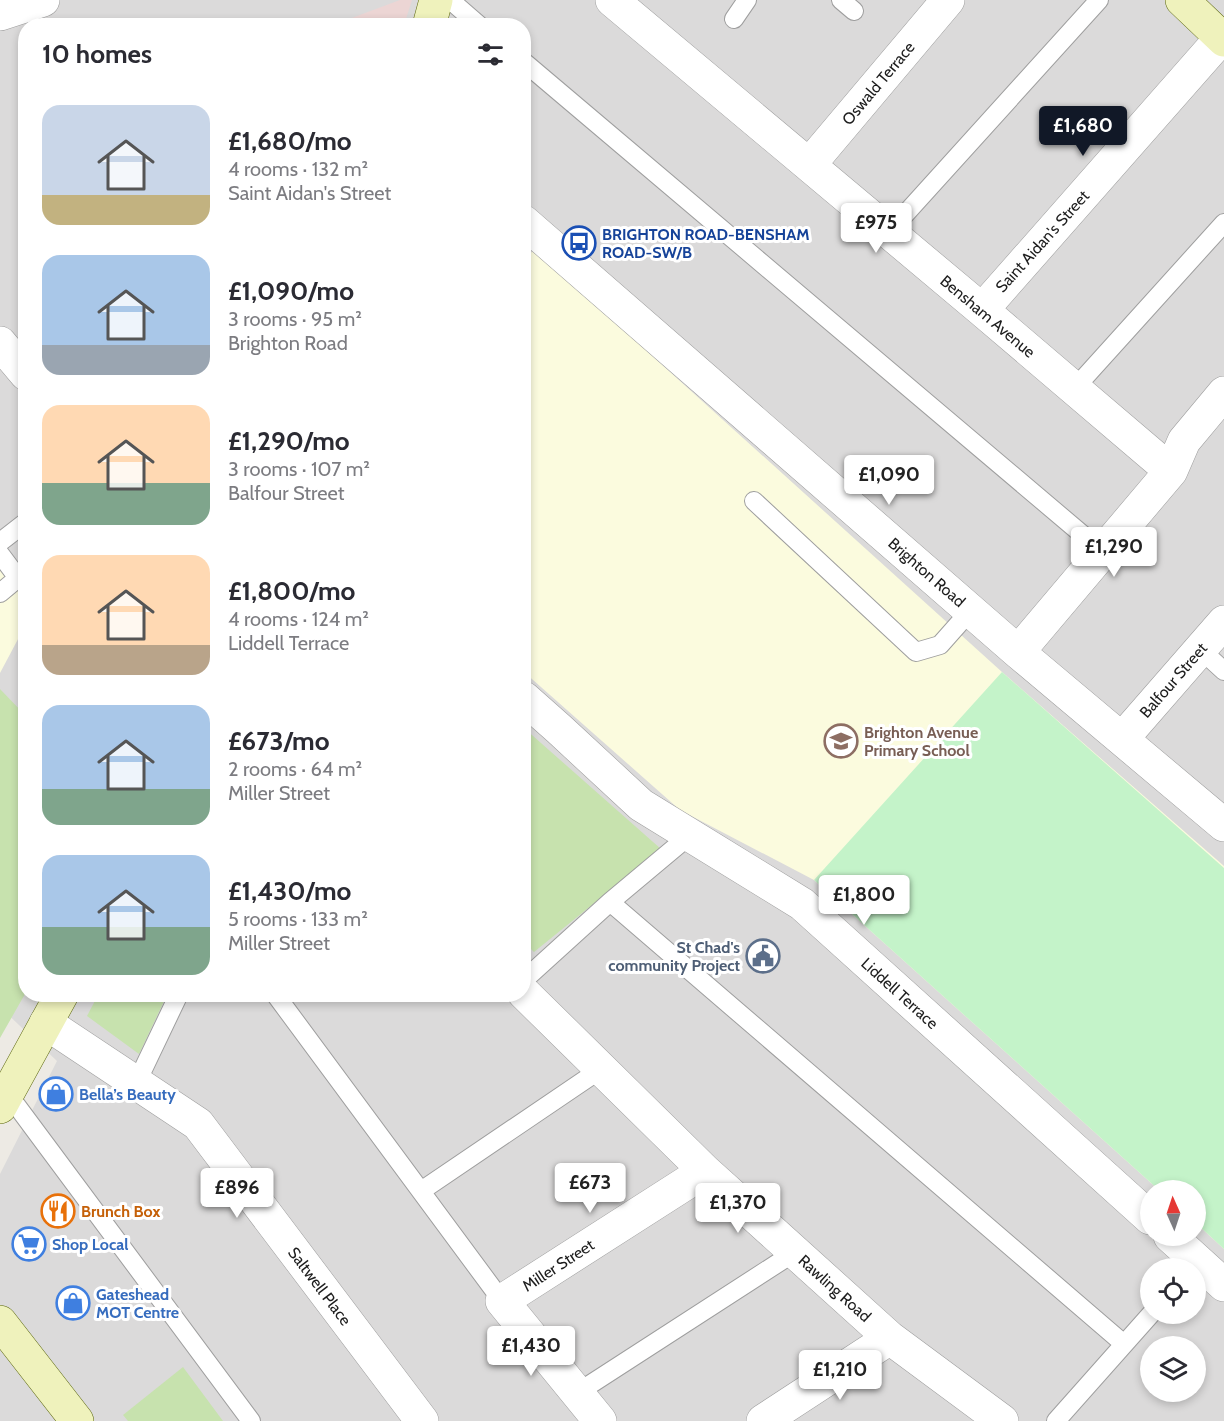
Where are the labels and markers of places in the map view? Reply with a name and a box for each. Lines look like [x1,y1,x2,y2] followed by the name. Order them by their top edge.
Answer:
[1034,106,1132,157] pin: £1,680
[840,203,912,254] pin: £975
[561,225,597,261] bus stop icon: BRIGHTON ROAD-BENSHAM ROAD-SW/B
[602,225,810,262] place label: BRIGHTON ROAD-BENSHAM ROAD-SW/B
[840,455,938,506] pin: £1,090
[1065,527,1163,578] pin: £1,290
[823,723,859,759] school or university icon: Brighton Avenue Primary School
[864,723,978,760] place label: Brighton Avenue Primary School
[815,875,913,926] pin: £1,800
[608,938,740,975] place label: St Chad's community Project
[745,938,781,974] public building icon: St Chad's community Project
[38,1076,74,1112] shop icon: Bella’s Beauty
[79,1085,176,1104] place label: Bella’s Beauty
[554,1163,626,1214] pin: £673
[201,1168,273,1219] pin: £896
[689,1183,787,1234] pin: £1,370
[40,1193,76,1229] restaurant icon: Brunch Box
[81,1202,160,1221] place label: Brunch Box
[11,1226,47,1262] supermarket icon: Shop Local
[52,1235,128,1254] place label: Shop Local
[55,1285,91,1321] shop icon: Gateshead MOT Centre
[96,1285,179,1322] place label: Gateshead MOT Centre
[482,1326,580,1377] pin: £1,430
[791,1350,889,1401] pin: £1,210

